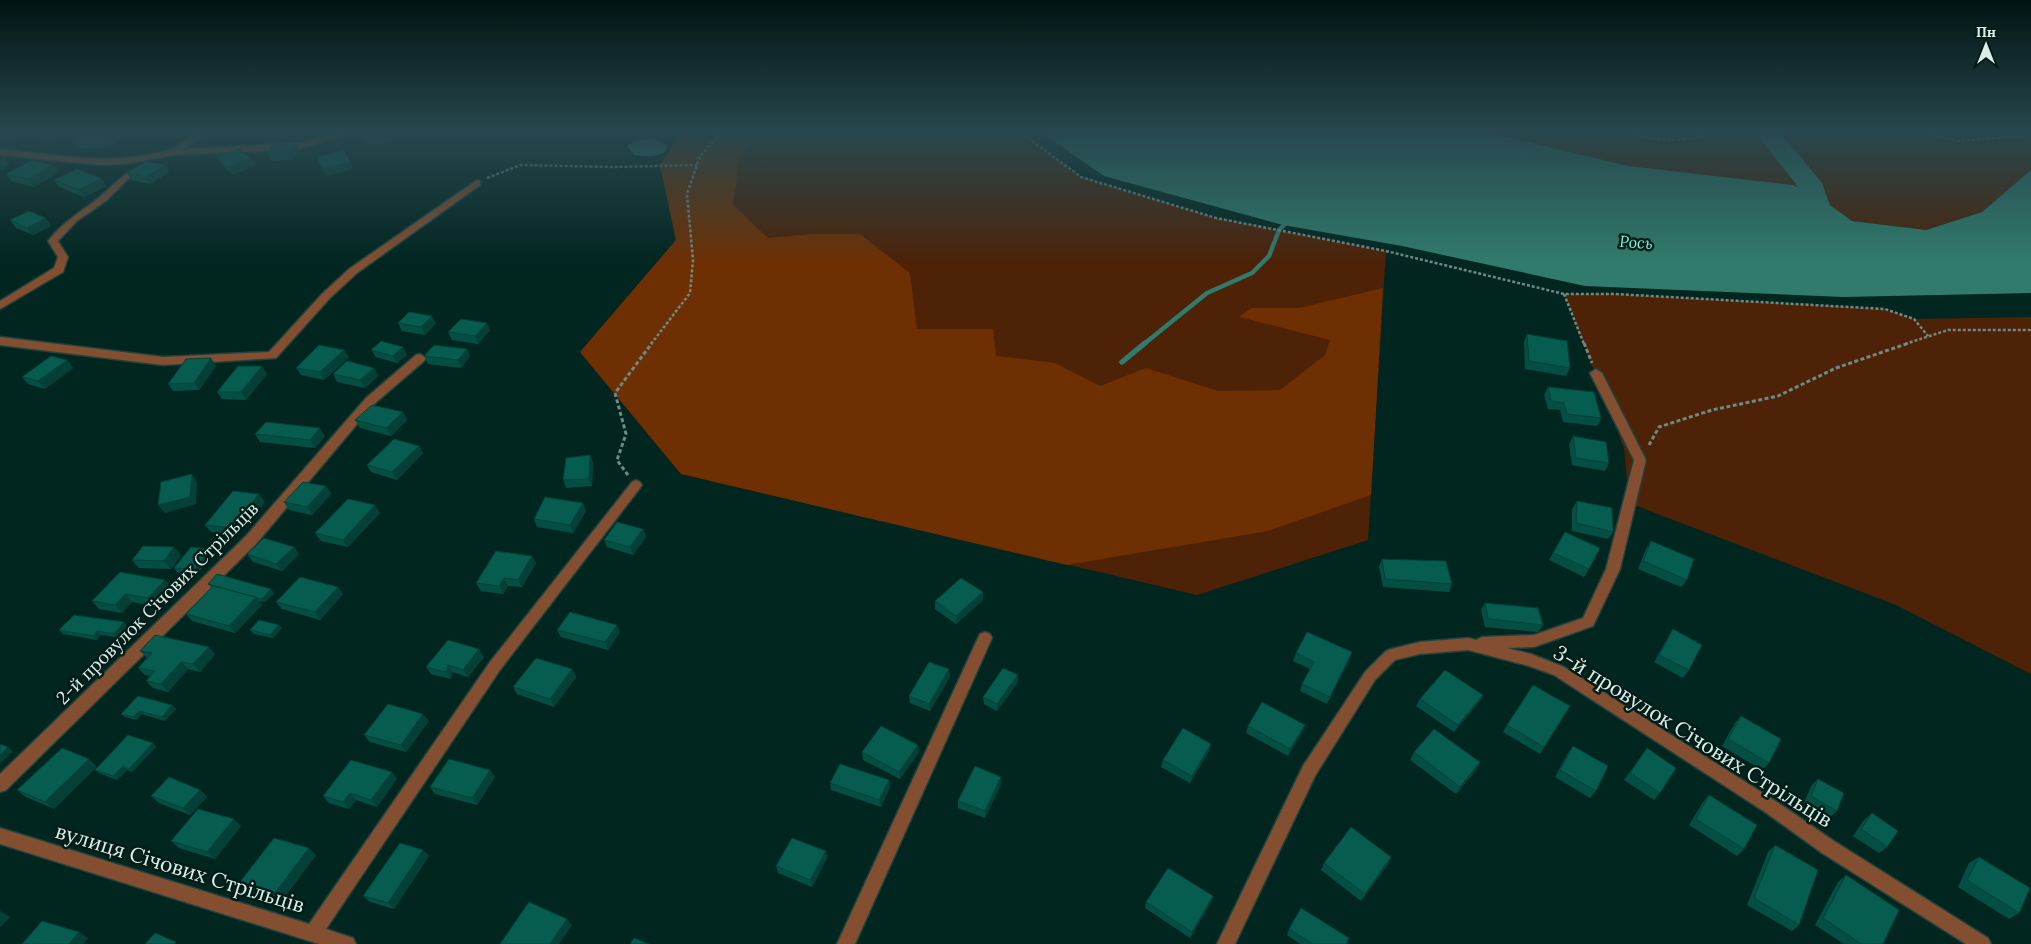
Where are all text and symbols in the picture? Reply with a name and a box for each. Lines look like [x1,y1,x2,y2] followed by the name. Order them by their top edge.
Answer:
[1961,20,2011,70] north arrow
[1976,23,1996,41] text: Пн
[1619,231,1653,253] water label: Рось
[51,497,263,709] street label: 2-й провулок Січових Стрільців
[1549,639,1837,833] street label: 3-й провулок Січових Стрільців
[52,817,308,919] street label: вулиця Січових Стрільців

